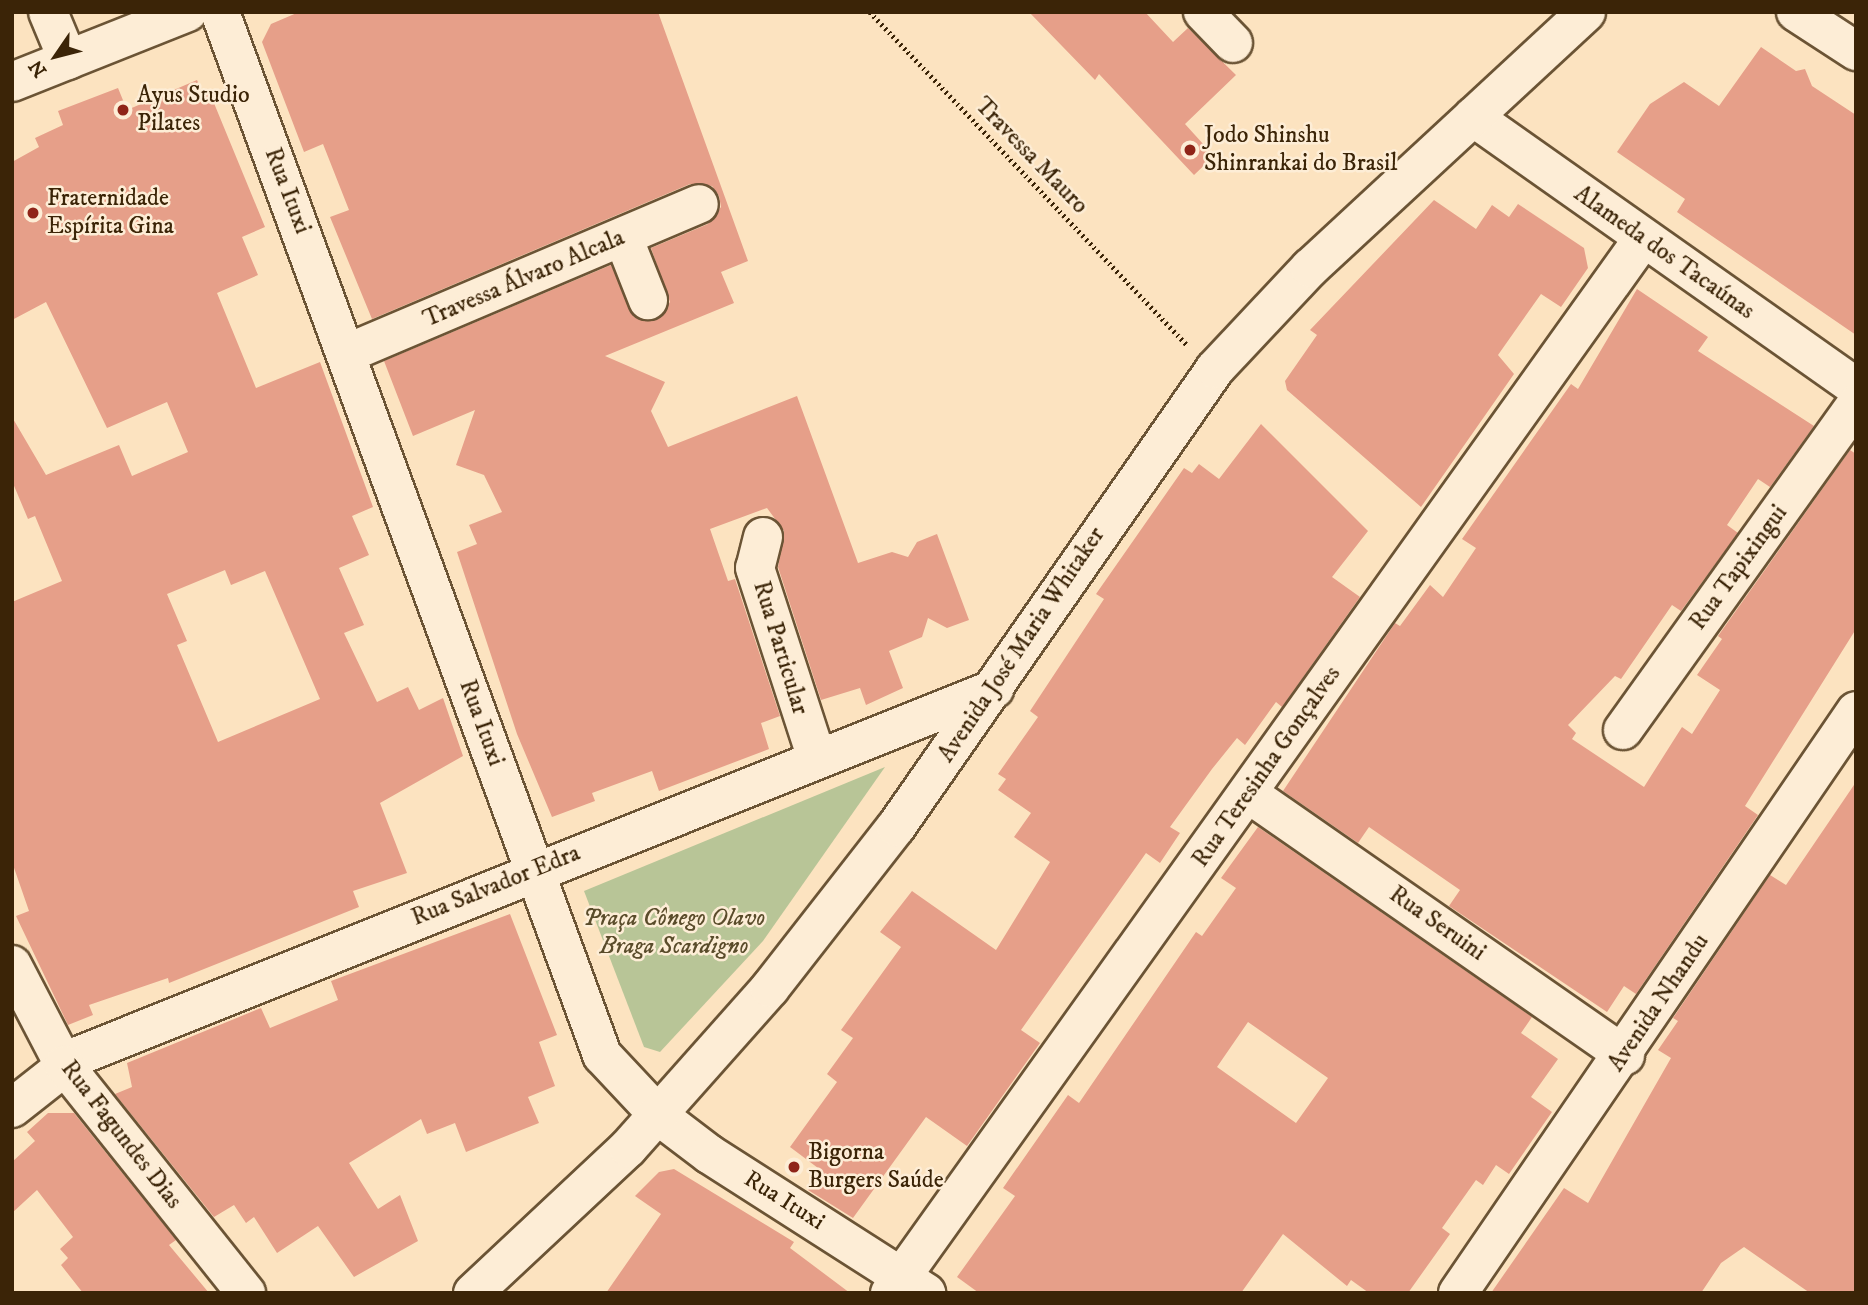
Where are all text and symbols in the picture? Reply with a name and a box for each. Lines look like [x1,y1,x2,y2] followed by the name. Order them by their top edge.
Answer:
[21,21,91,91] north arrow
[24,55,52,81] text: N
[137,82,250,138] place label: Ayus Studio Pilates
[968,92,1094,220] street label: Travessa Mauro
[115,102,131,118] marker: Ayus Studio Pilates
[1204,122,1397,178] place label: Jodo Shinshu Shinrankai do Brasil
[1182,142,1198,158] marker: Jodo Shinshu Shinrankai do Brasil
[257,144,317,238] street label: Rua Ituxi
[1568,180,1760,326] street label: Alameda dos Tacaúnas
[47,185,174,241] place label: Fraternidade Espírita Gina
[25,205,41,221] marker: Fraternidade Espírita Gina
[419,224,629,334] street label: Travessa Álvaro Alcala
[1684,500,1794,636] street label: Rua Tapixingui
[932,522,1112,768] street label: Avenida José Maria Whitaker
[746,578,814,718] street label: Rua Particular
[1187,661,1347,873] street label: Rua Teresinha Gonçalves
[452,676,510,770] street label: Rua Ituxi
[408,839,584,933] street label: Rua Salvador Edra
[1383,880,1491,968] street label: Rua Seruini
[583,905,765,961] park label: Praça Cônego Olavo Braga Scardigno
[1602,929,1716,1077] street label: Avenida Nhandu
[54,1055,188,1215] street label: Rua Fagundes Dias
[808,1139,944,1195] place label: Bigorna Burgers Saúde
[786,1159,802,1175] marker: Bigorna Burgers Saúde
[738,1165,830,1237] street label: Rua Ituxi

